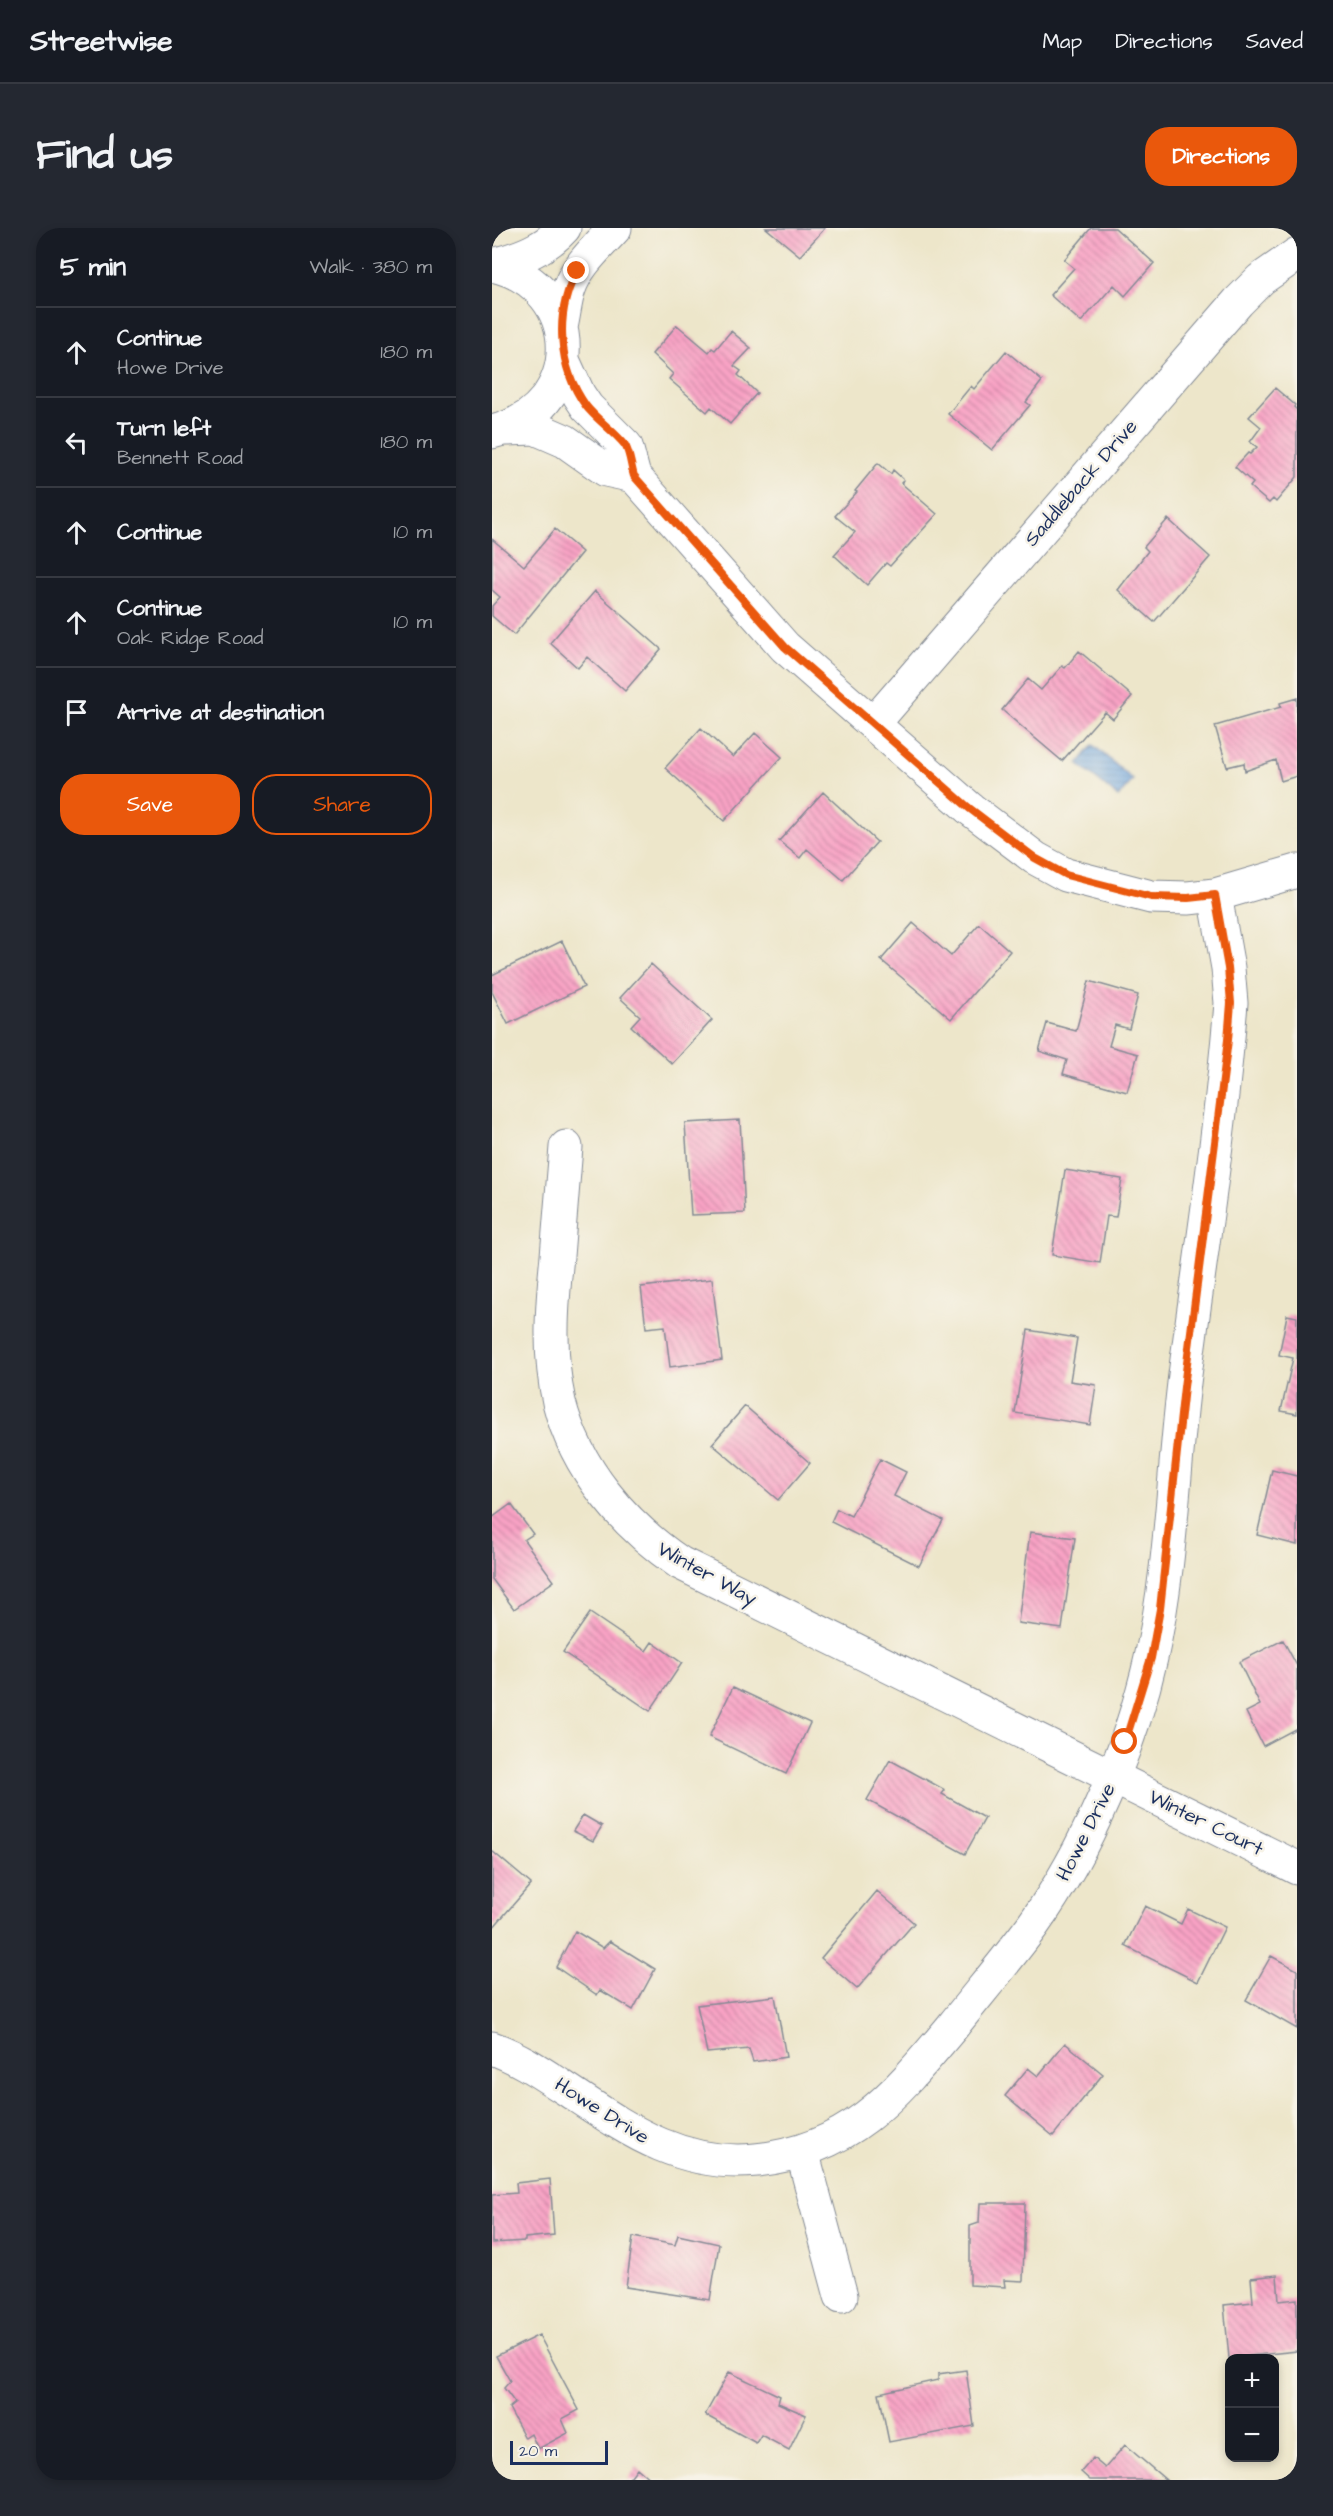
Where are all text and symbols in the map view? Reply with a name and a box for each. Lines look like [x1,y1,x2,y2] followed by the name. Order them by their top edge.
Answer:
[30,22,172,61] text: Streetwise
[1042,27,1082,56] text: Map
[1115,27,1213,56] text: Directions
[1246,27,1303,56] text: Saved
[36,127,173,185] text: Find us
[1145,127,1297,186] button: Directions
[60,249,126,285] text: 5 min
[309,253,432,281] text: Walk · 380 m
[563,257,589,283] route end
[117,323,202,354] text: Continue
[60,336,93,369] icon: ahead
[380,338,432,366] text: 180 m
[117,354,224,382] text: Howe Drive
[117,413,211,444] text: Turn left
[1018,413,1144,553] street label: Saddleback Drive
[60,426,93,459] icon: left
[380,428,432,456] text: 180 m
[117,444,243,472] text: Bennett Road
[60,516,93,549] icon: ahead
[117,517,202,548] text: Continue
[393,518,432,546] text: 10 m
[117,593,202,624] text: Continue
[60,606,93,639] icon: ahead
[393,608,432,636] text: 10 m
[117,624,263,652] text: Oak Ridge Road
[60,696,93,729] icon: arrive
[117,697,324,728] text: Arrive at destination
[60,774,240,835] button: Save
[252,774,432,835] button: Share
[652,1535,762,1614] street label: Winter Way
[1111,1728,1137,1754] route start
[1049,1778,1123,1886] street label: Howe Drive
[1144,1783,1268,1863] street label: Winter Court
[549,2071,655,2151] street label: Howe Drive
[1225,2354,1279,2462] map controls
[1225,2354,1279,2408] button: +
[1225,2408,1279,2462] button: −
[510,2438,608,2466] scale bar
[519,2440,557,2462] text: 20 m

